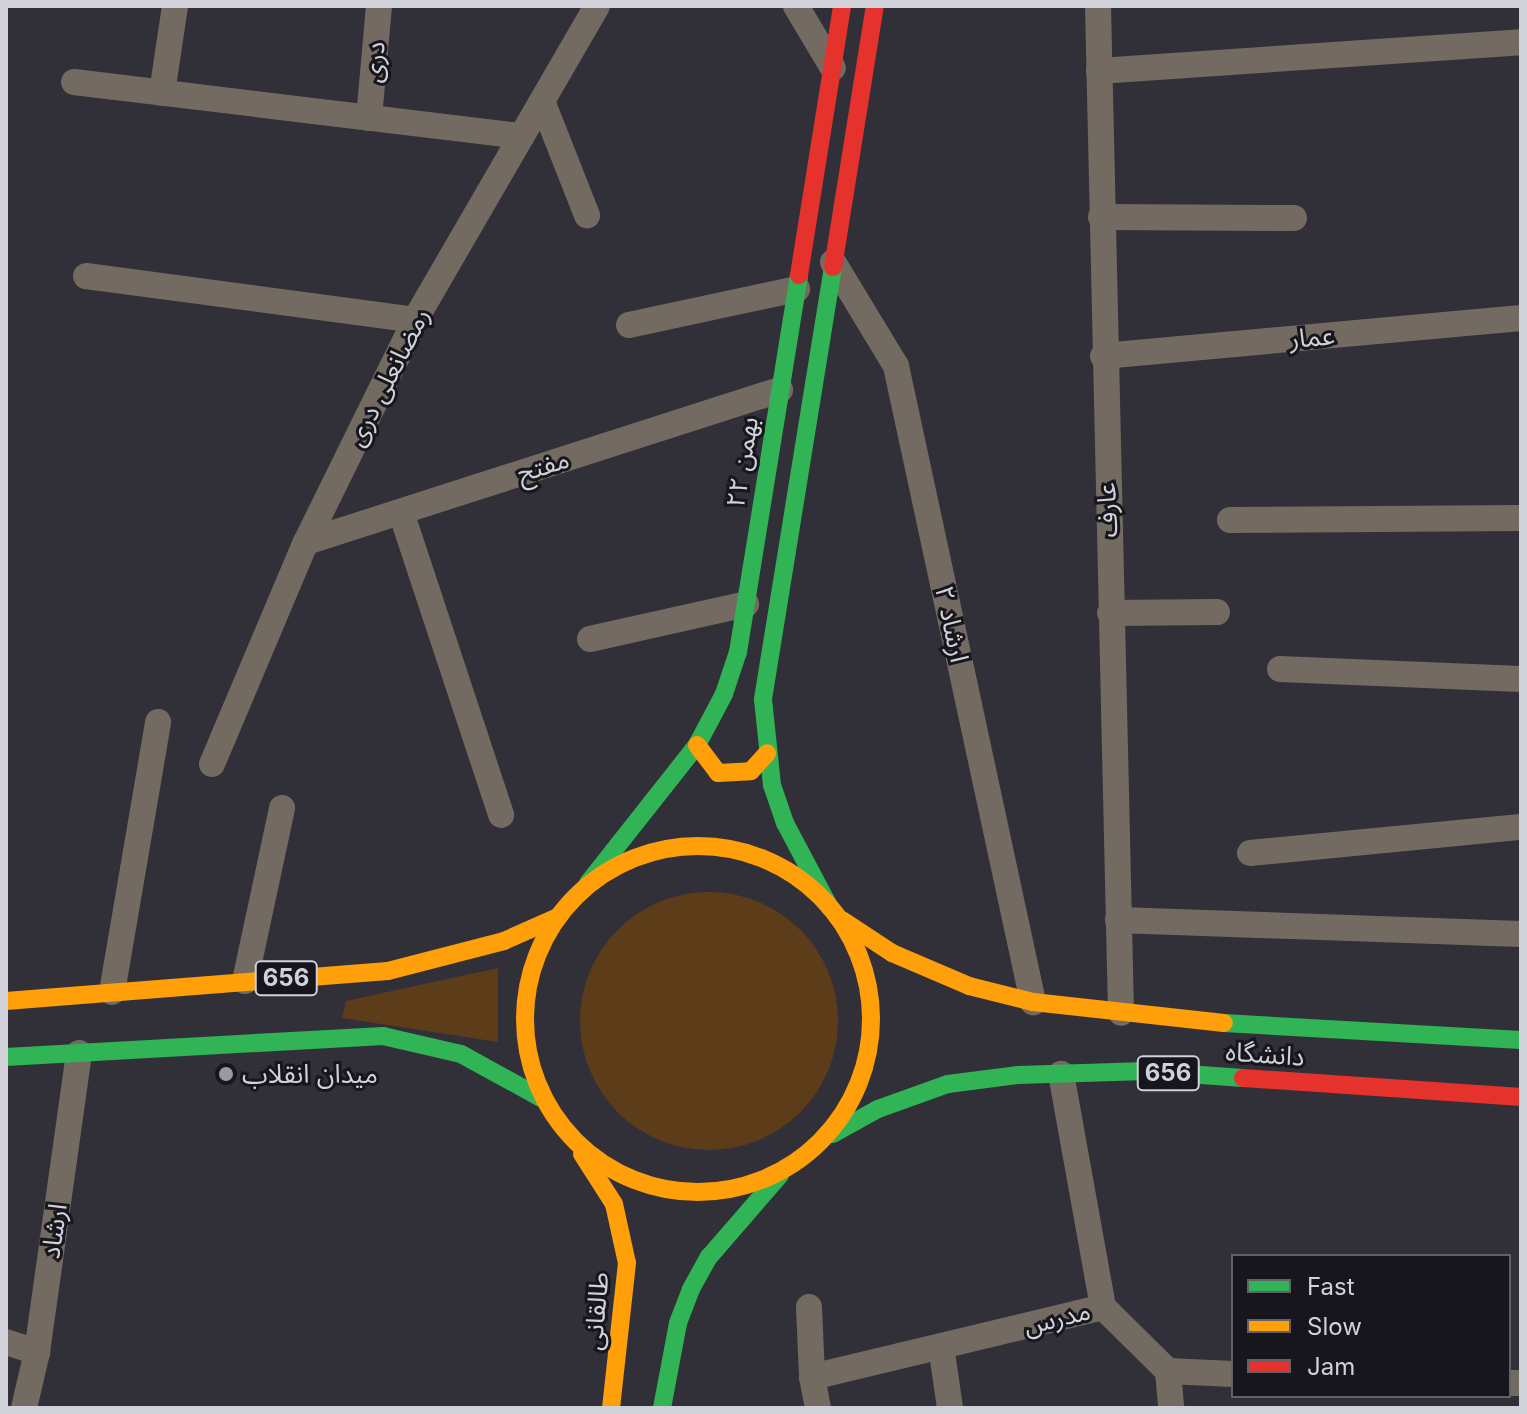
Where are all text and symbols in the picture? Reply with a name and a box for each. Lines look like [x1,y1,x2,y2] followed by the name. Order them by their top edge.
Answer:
[357,40,391,84] street label: دری
[340,303,436,451] street label: رمضانعلی دری
[1288,319,1336,355] street label: عمار
[719,415,765,509] street label: ۲۲ بهمن
[513,443,573,489] street label: مفتح
[1090,482,1124,538] street label: عارف
[929,583,975,665] street label: ارشاد ۲
[254,958,318,998] road number: 656
[1225,1036,1305,1072] street label: دانشگاه
[1136,1053,1200,1093] road number: 656
[242,1058,378,1090] place label: میدان انقلاب
[217,1065,235,1083] marker: میدان انقلاب
[35,1201,73,1261] street label: ارشاد
[1231,1254,1511,1398] legend
[577,1271,615,1351] street label: طالقانی
[1307,1272,1355,1301] text: Fast
[1020,1295,1094,1341] street label: مدرس
[1307,1312,1362,1341] text: Slow
[1307,1352,1355,1381] text: Jam

